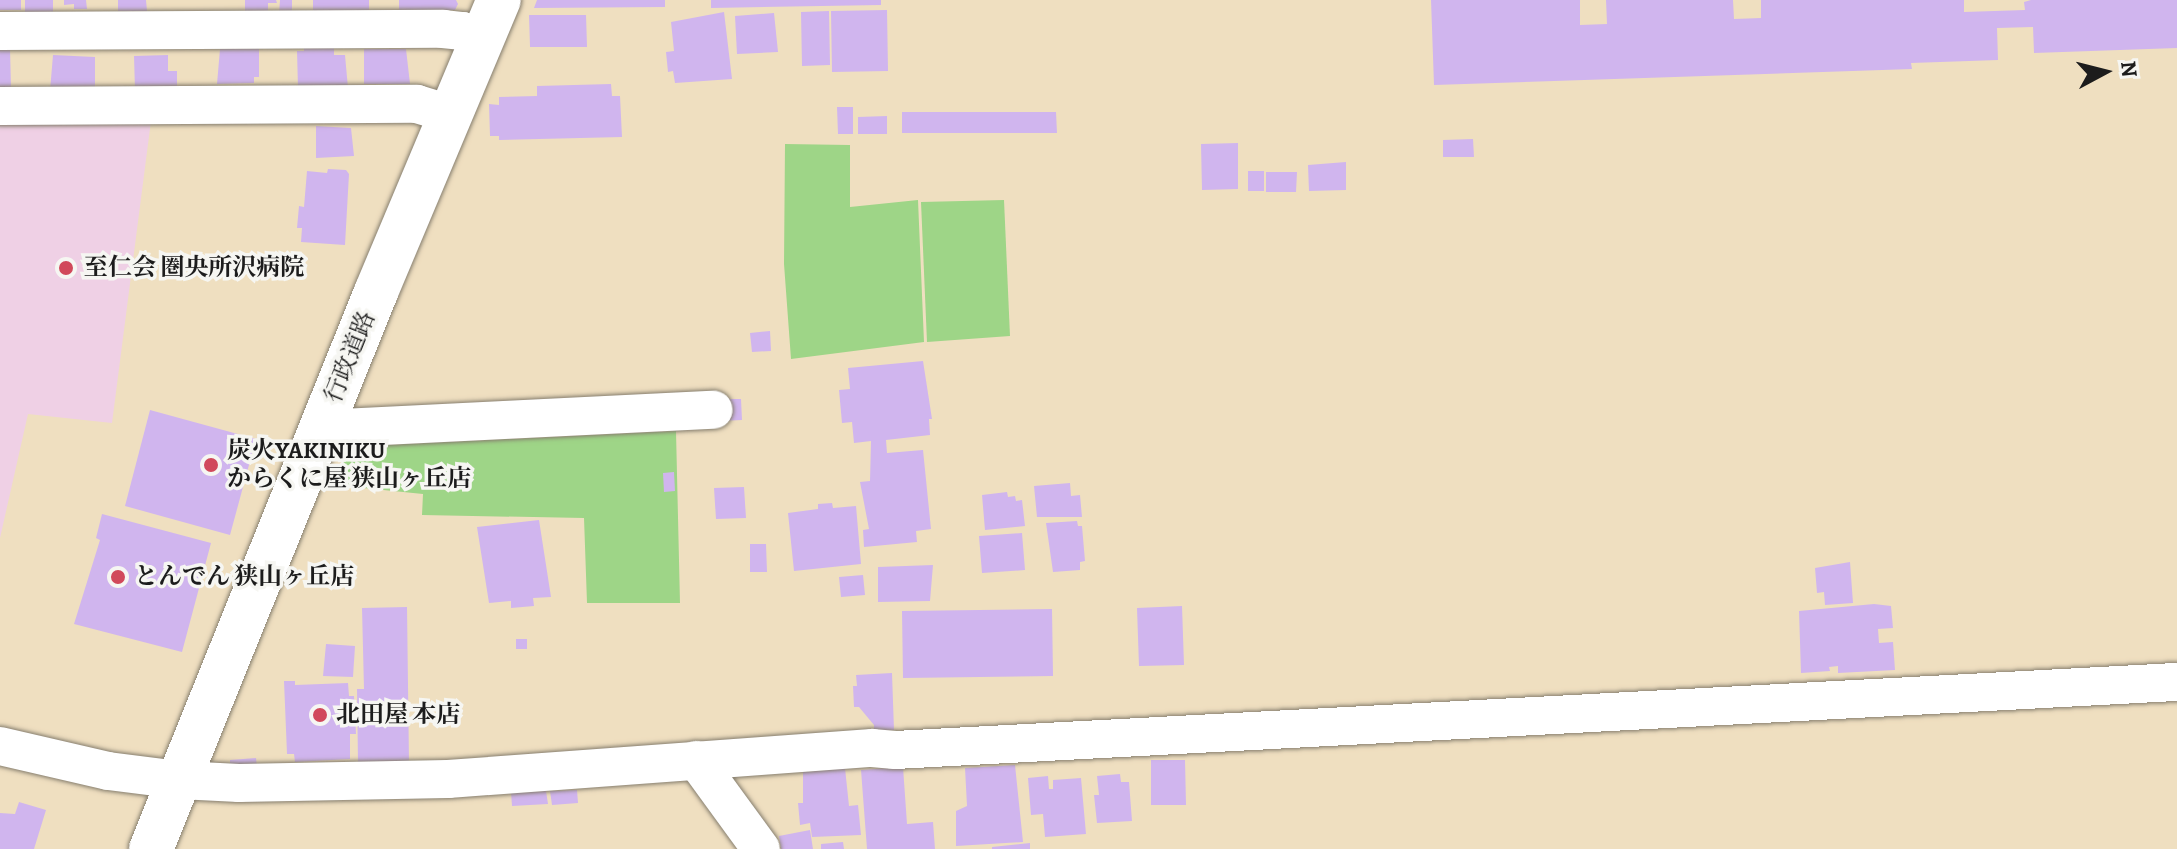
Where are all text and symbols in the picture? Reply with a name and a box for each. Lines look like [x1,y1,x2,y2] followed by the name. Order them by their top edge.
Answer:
[2065,32,2145,112] north arrow
[2113,59,2145,79] text: N
[84,254,304,282] place label: 至仁会 圏央所沢病院
[55,257,77,279] marker: 至仁会 圏央所沢病院
[319,307,381,407] street label: 行政道路
[227,437,471,493] place label: 炭火YAKINIKU からくに屋 狭山ヶ丘店
[202,456,220,474] marker: 炭火YAKINIKU からくに屋 狭山ヶ丘店
[134,563,354,591] place label: とんでん 狭山ヶ丘店
[109,568,127,586] marker: とんでん 狭山ヶ丘店
[336,701,460,729] place label: 北田屋 本店
[311,706,329,724] marker: 北田屋 本店

